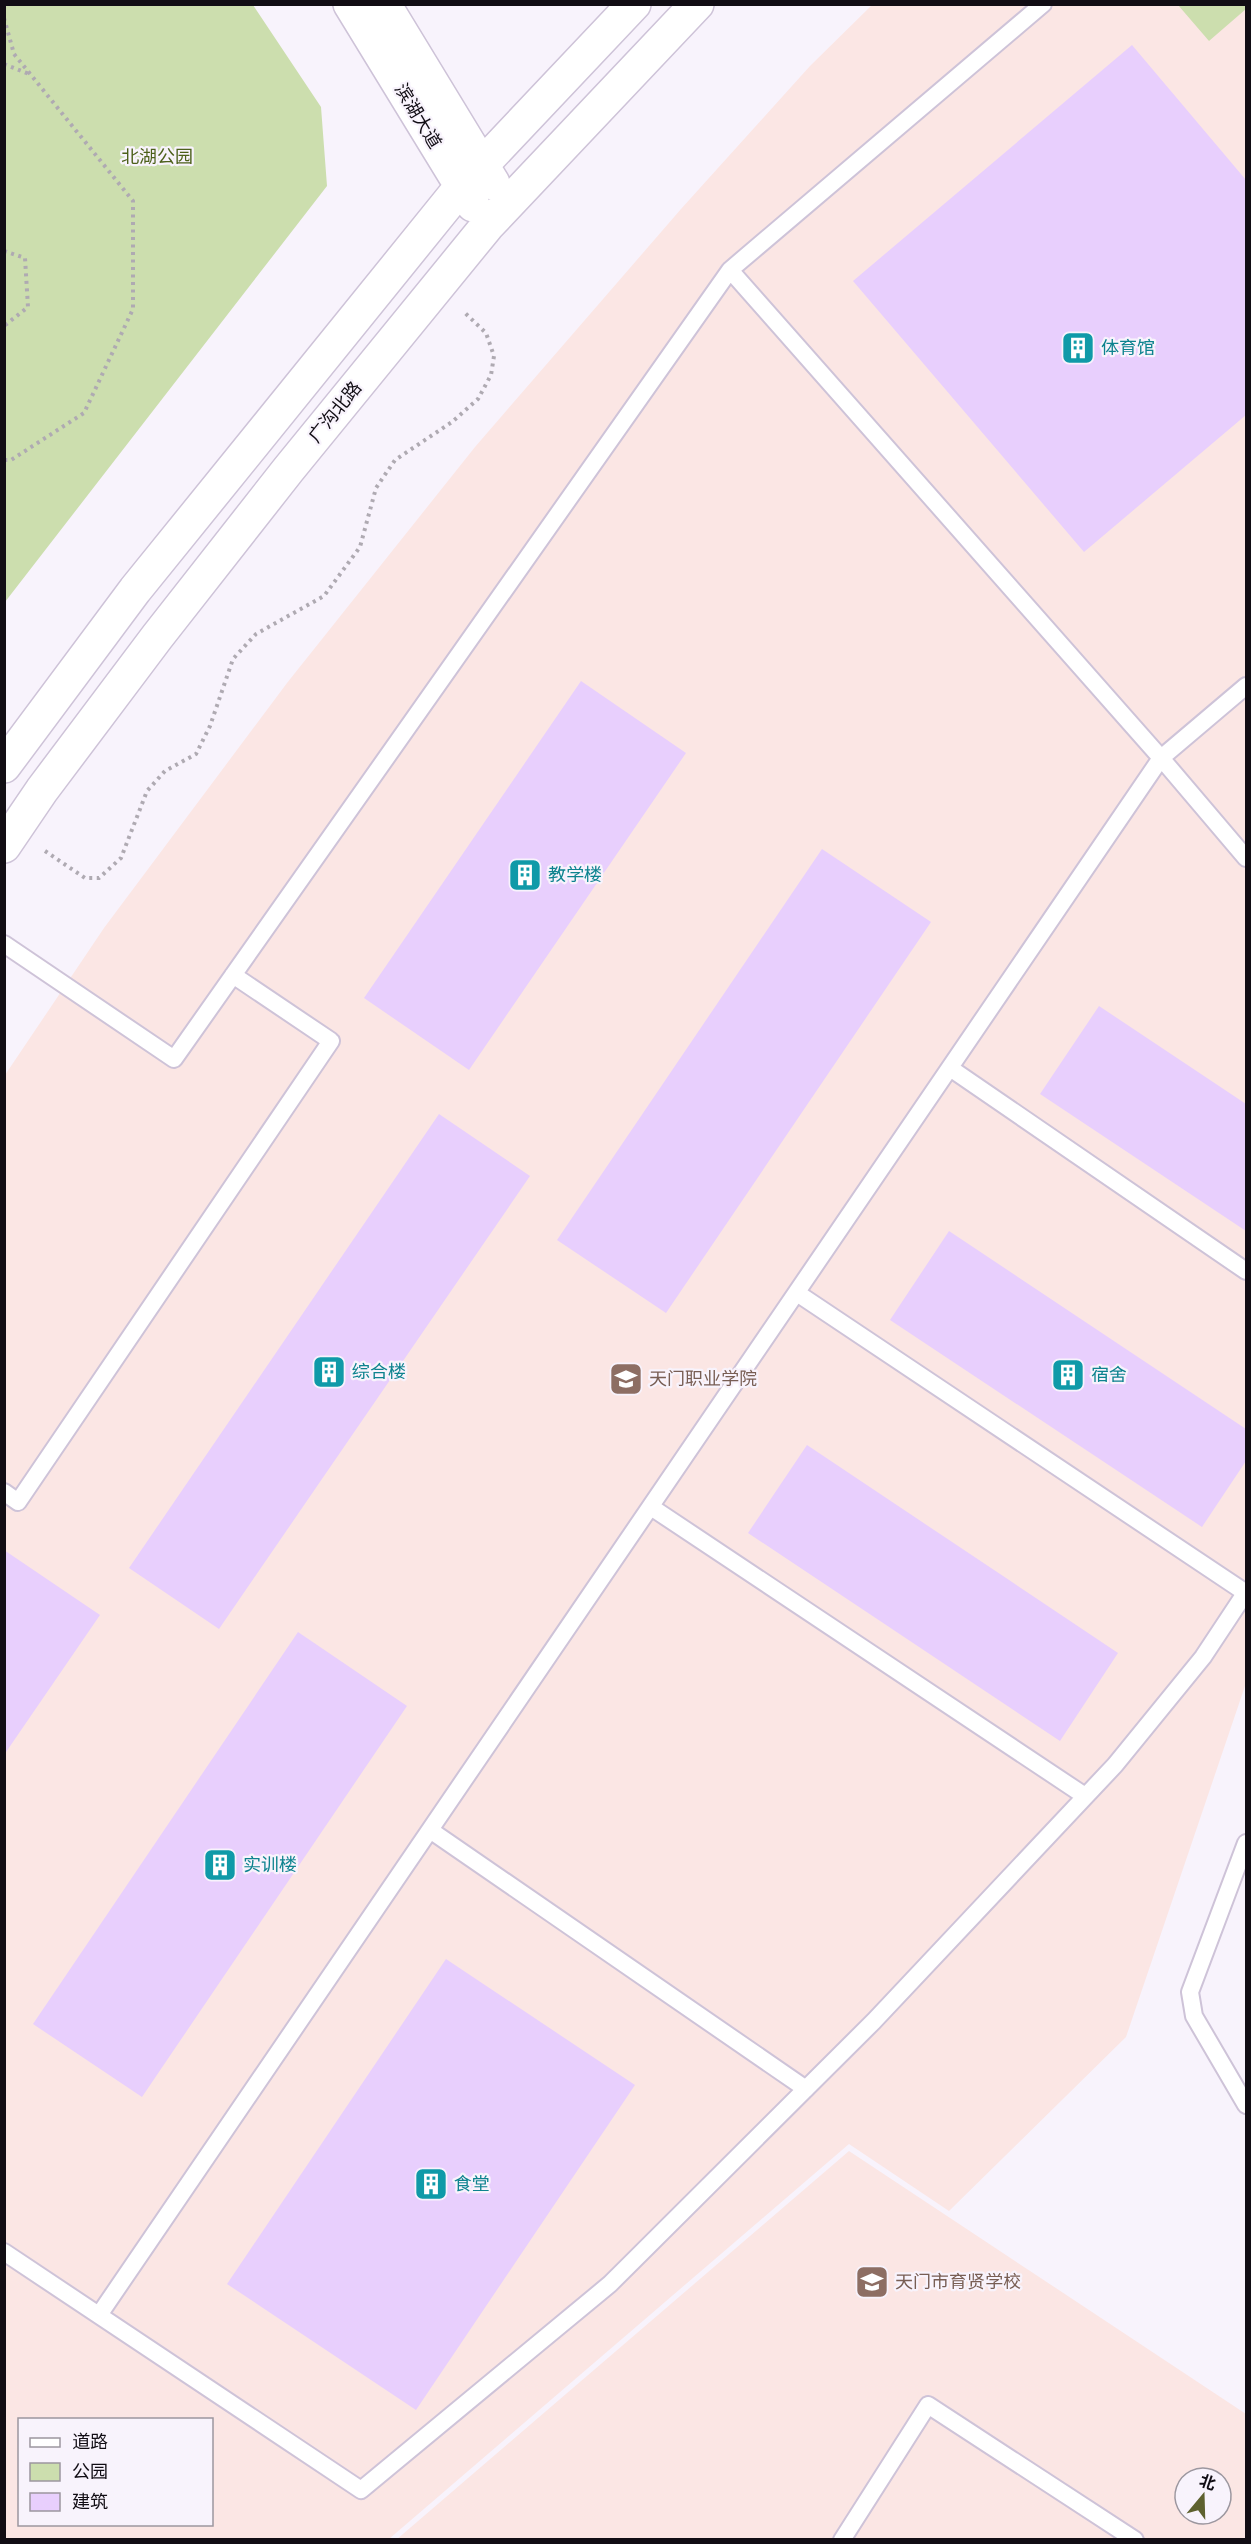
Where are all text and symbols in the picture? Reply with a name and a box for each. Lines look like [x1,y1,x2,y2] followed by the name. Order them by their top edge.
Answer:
[390,78,448,153] street label: 滨湖大道
[121,144,193,168] park label: 北湖公园
[1060,330,1096,366] building icon: 体育馆
[1101,335,1155,359] place label: 体育馆
[302,376,366,447] street label: 广沟北路
[507,857,543,893] building icon: 教学楼
[548,862,602,886] place label: 教学楼
[311,1354,347,1390] building icon: 综合楼
[1050,1357,1086,1393] building icon: 宿舍
[352,1359,406,1383] place label: 综合楼
[608,1361,644,1397] school or university icon: 天门职业学院
[1091,1362,1127,1386] place label: 宿舍
[649,1366,757,1390] place label: 天门职业学院
[202,1847,238,1883] building icon: 实训楼
[243,1852,297,1876] place label: 实训楼
[413,2166,449,2202] building icon: 食堂
[454,2171,490,2195] place label: 食堂
[854,2264,890,2300] school or university icon: 天门市育贤学校
[895,2269,1021,2293] place label: 天门市育贤学校
[18,2418,213,2526] legend
[72,2429,108,2453] text: 道路
[72,2459,108,2483] text: 公园
[1173,2466,1233,2526] north arrow
[1197,2469,1219,2495] text: 北
[72,2489,108,2513] text: 建筑

